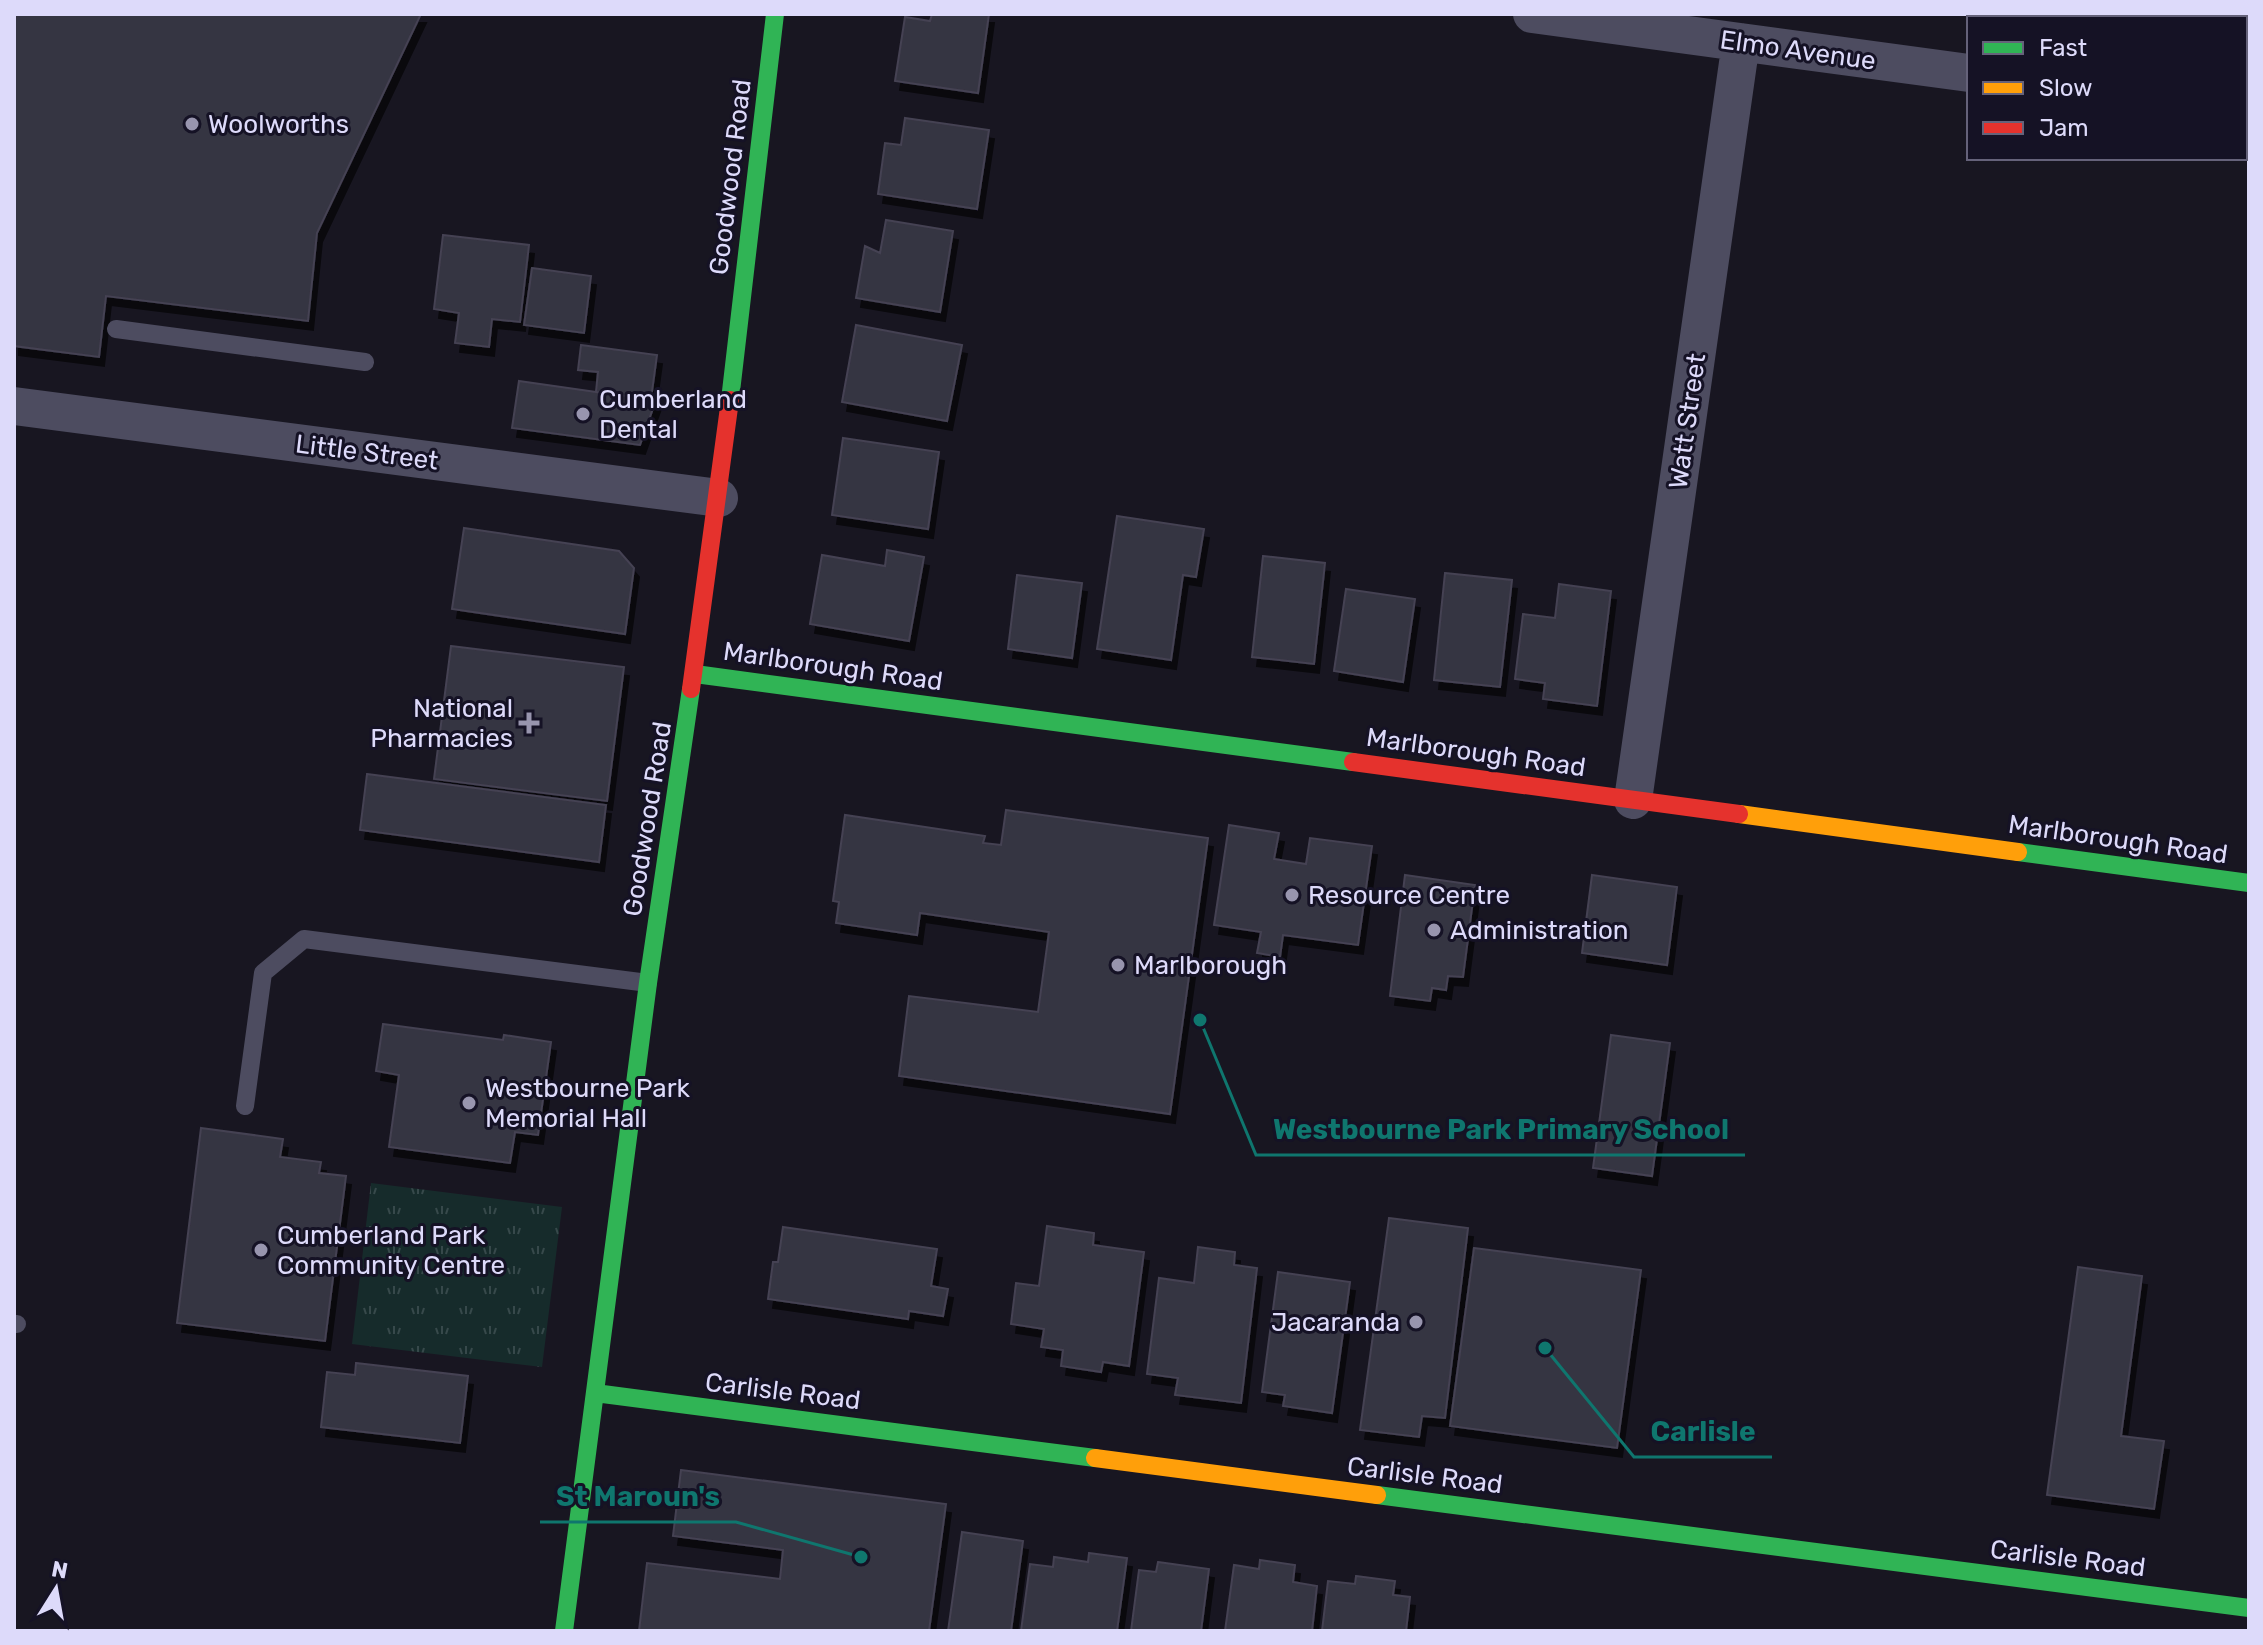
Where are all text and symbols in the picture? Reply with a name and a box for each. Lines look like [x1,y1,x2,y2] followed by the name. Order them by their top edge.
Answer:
[1967,16,2247,160] legend
[1718,24,1878,77] street label: Elmo Avenue
[2039,34,2087,62] text: Fast
[2039,74,2092,102] text: Slow
[703,77,758,277] street label: Goodwood Road
[208,109,349,140] place label: Woolworths
[2039,114,2089,142] text: Jam
[183,115,201,133] marker: Woolworths
[1663,351,1712,491] street label: Watt Street
[599,384,747,445] place label: Cumberland Dental
[574,405,592,423] marker: Cumberland Dental
[294,428,440,477] street label: Little Street
[721,636,945,697] street label: Marlborough Road
[370,693,513,754] place label: National Pharmacies
[520,714,538,732] marker: National Pharmacies
[617,719,678,919] street label: Goodwood Road
[1364,722,1588,783] street label: Marlborough Road
[2006,809,2230,870] street label: Marlborough Road
[1308,880,1510,911] place label: Resource Centre
[1283,886,1301,904] marker: Resource Centre
[1450,915,1629,946] place label: Administration
[1425,921,1443,939] marker: Administration
[1134,950,1287,981] place label: Marlborough
[1109,956,1127,974] marker: Marlborough
[485,1073,691,1134] place label: Westbourne Park Memorial Hall
[460,1094,478,1112] marker: Westbourne Park Memorial Hall
[1256,1103,1745,1155] callout: Westbourne Park Primary School
[1273,1113,1729,1146] text: Westbourne Park Primary School
[277,1220,505,1281] place label: Cumberland Park Community Centre
[252,1241,270,1259] marker: Cumberland Park Community Centre
[1271,1307,1400,1338] place label: Jacaranda
[1407,1313,1425,1331] marker: Jacaranda
[703,1367,862,1416] street label: Carlisle Road
[1634,1405,1772,1457] callout: Carlisle
[1650,1415,1756,1448] text: Carlisle
[1345,1451,1504,1500] street label: Carlisle Road
[540,1470,736,1522] callout: St Maroun's
[556,1480,720,1513] text: St Maroun's
[1988,1534,2147,1583] street label: Carlisle Road
[16,1549,96,1629] north arrow
[49,1555,70,1585] text: N

